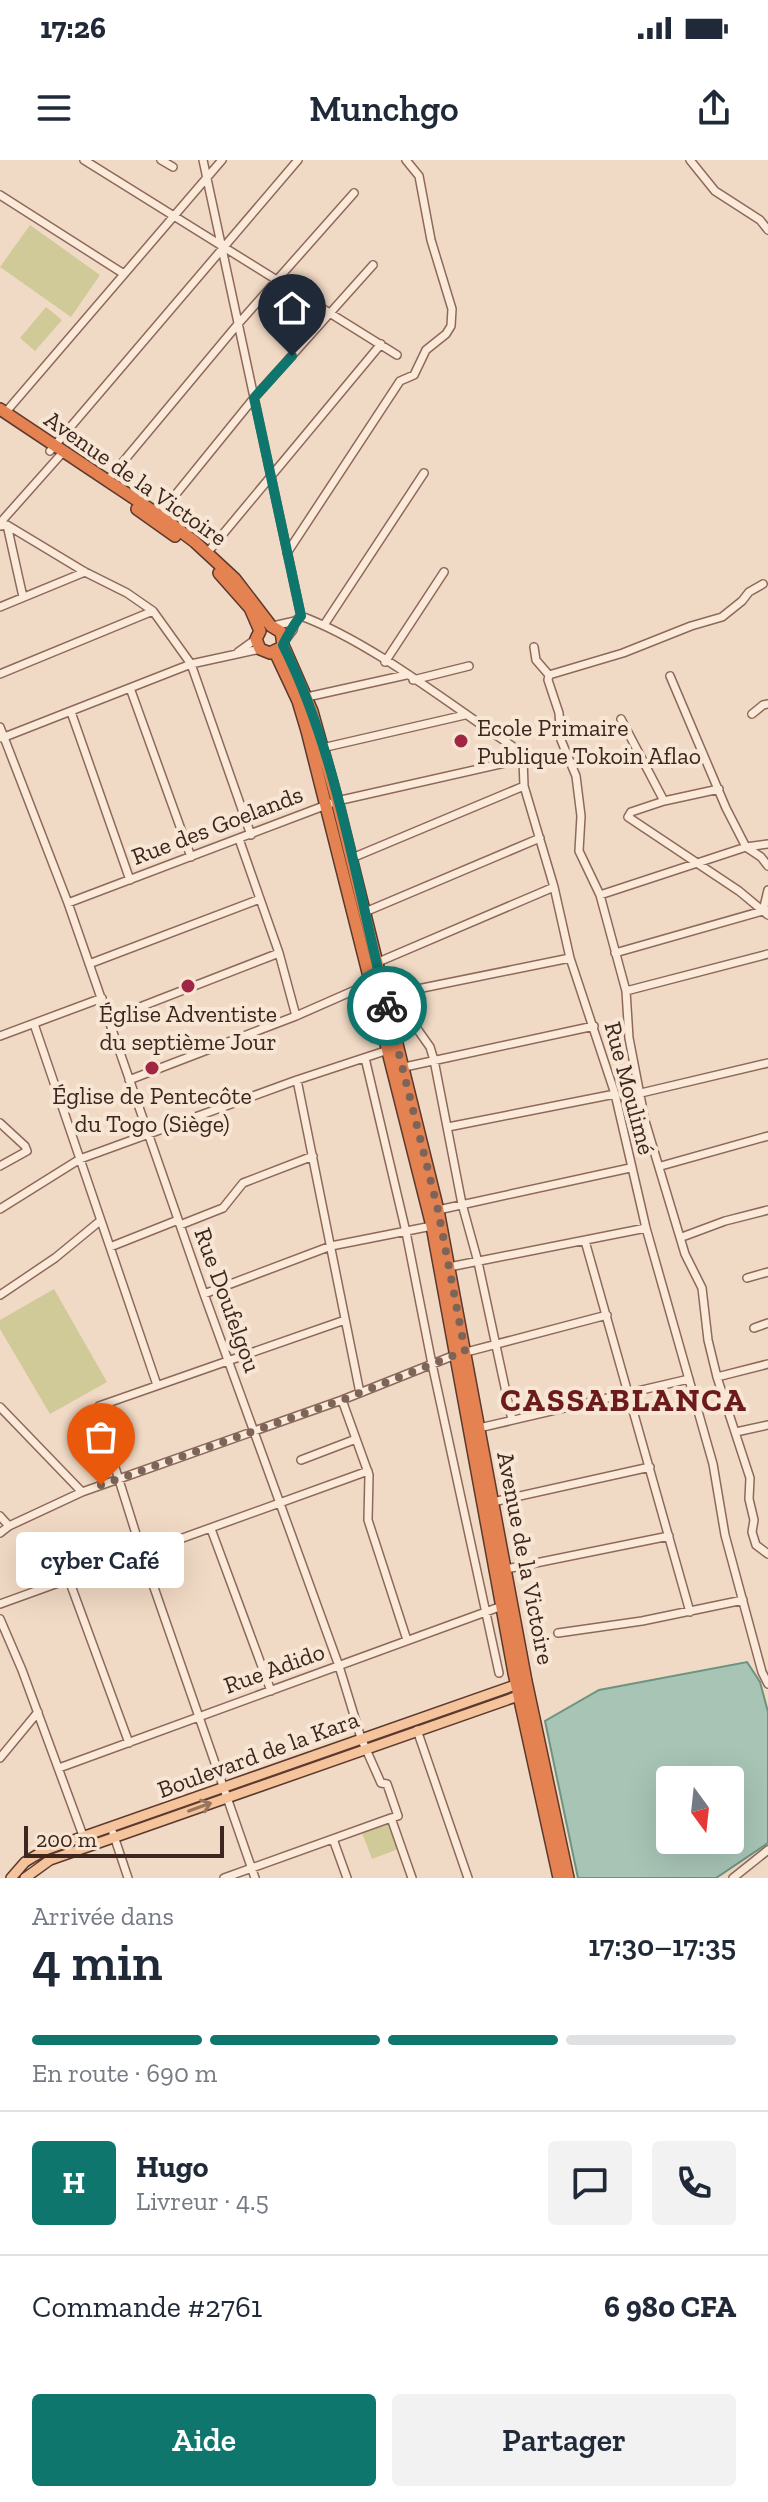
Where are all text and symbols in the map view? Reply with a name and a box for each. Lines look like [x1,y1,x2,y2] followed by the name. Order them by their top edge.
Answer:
[40,10,106,46] text: 17:26
[32,86,76,130] icon: menu
[692,86,736,130] icon: share
[309,87,459,130] text: Munchgo
[258,274,326,356] pin
[270,286,314,330] icon: home
[39,404,233,552] street label: Avenue de la Victoire
[477,713,701,770] place label: Ecole Primaire Publique Tokoin Aflao
[452,732,470,750] marker: Ecole Primaire Publique Tokoin Aflao
[127,779,307,871] street label: Rue des Goelands
[347,966,427,1046] courier
[179,977,197,995] marker: Église Adventiste du septième Jour
[365,984,409,1028] icon: bike
[99,999,277,1056] place label: Église Adventiste du septième Jour
[598,1018,662,1158] street label: Rue Moulimé
[143,1059,161,1077] marker: Église de Pentecôte du Togo (Siège)
[52,1081,252,1138] place label: Église de Pentecôte du Togo (Siège)
[188,1224,268,1377] street label: Rue Doufelgou
[500,1381,748,1419] district label: CASSABLANCA
[67,1403,135,1485] pin
[79,1415,123,1459] icon: bag
[491,1449,561,1667] street label: Avenue de la Victoire
[17,1533,185,1589] callout: cyber Café
[40,1544,160,1576] text: cyber Café
[220,1636,328,1700] street label: Rue Adido
[153,1704,363,1804] street label: Boulevard de la Kara
[656,1766,744,1854] north arrow
[656,1766,744,1854] map controls
[187,1799,212,1813] one-way arrow
[24,1822,224,1858] scale bar
[36,1826,97,1853] text: 200 m
[32,1900,174,1932] text: Arrivée dans
[588,1928,736,1964] text: 17:30–17:35
[32,1931,162,1993] text: 4 min
[32,2057,217,2089] text: En route · 690 m
[548,2141,632,2225] button: chat
[652,2141,736,2225] button: phone
[136,2149,209,2185] text: Hugo
[63,2165,85,2201] text: H
[136,2185,269,2217] text: Livreur · 4.5
[32,2289,262,2325] text: Commande #2761
[604,2289,736,2325] text: 6 980 CFA
[32,2394,376,2486] button: Aide
[392,2394,736,2486] button: Partager

